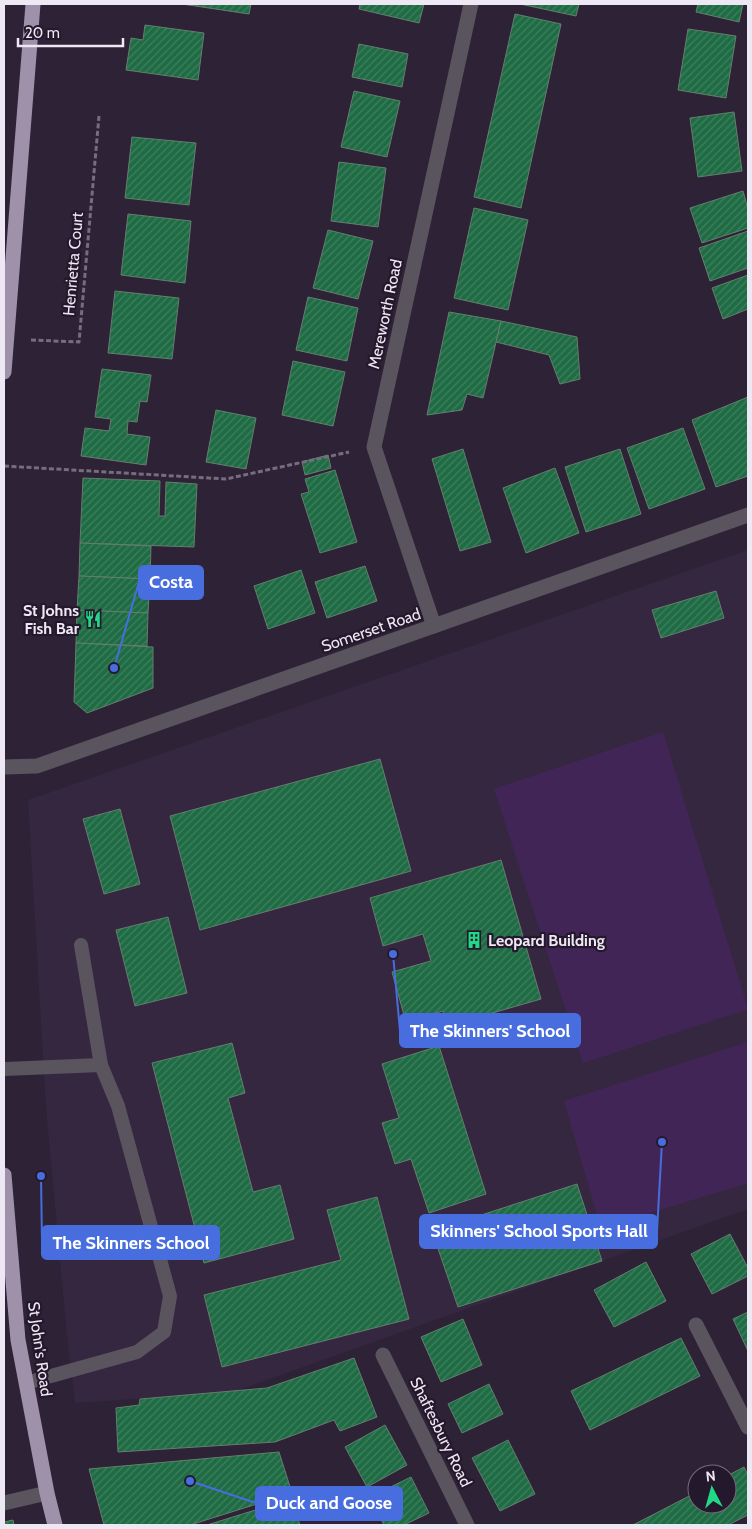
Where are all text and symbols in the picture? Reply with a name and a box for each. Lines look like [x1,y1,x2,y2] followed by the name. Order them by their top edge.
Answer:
[18,15,122,47] scale bar
[25,24,60,42] text: 20 m
[59,211,87,317] street label: Henrietta Court
[364,257,406,371] street label: Mereworth Road
[139,566,203,599] callout: Costa
[149,571,193,593] text: Costa
[23,601,80,638] place label: St Johns Fish Bar
[319,604,423,656] street label: Somerset Road
[83,609,103,629] restaurant icon: St Johns Fish Bar
[464,930,484,950] building icon: Leopard Building
[488,931,605,950] place label: Leopard Building
[400,1014,580,1047] callout: The Skinners' School
[410,1020,570,1042] text: The Skinners' School
[420,1215,657,1248] callout: Skinners' School Sports Hall
[430,1220,648,1242] text: Skinners' School Sports Hall
[42,1226,219,1259] callout: The Skinners School
[52,1232,210,1254] text: The Skinners School
[24,1300,56,1398] street label: St John's Road
[406,1374,476,1490] street label: Shaftesbury Road
[687,1464,737,1514] north arrow
[705,1467,717,1486] text: N
[256,1487,402,1520] callout: Duck and Goose
[266,1492,392,1514] text: Duck and Goose

